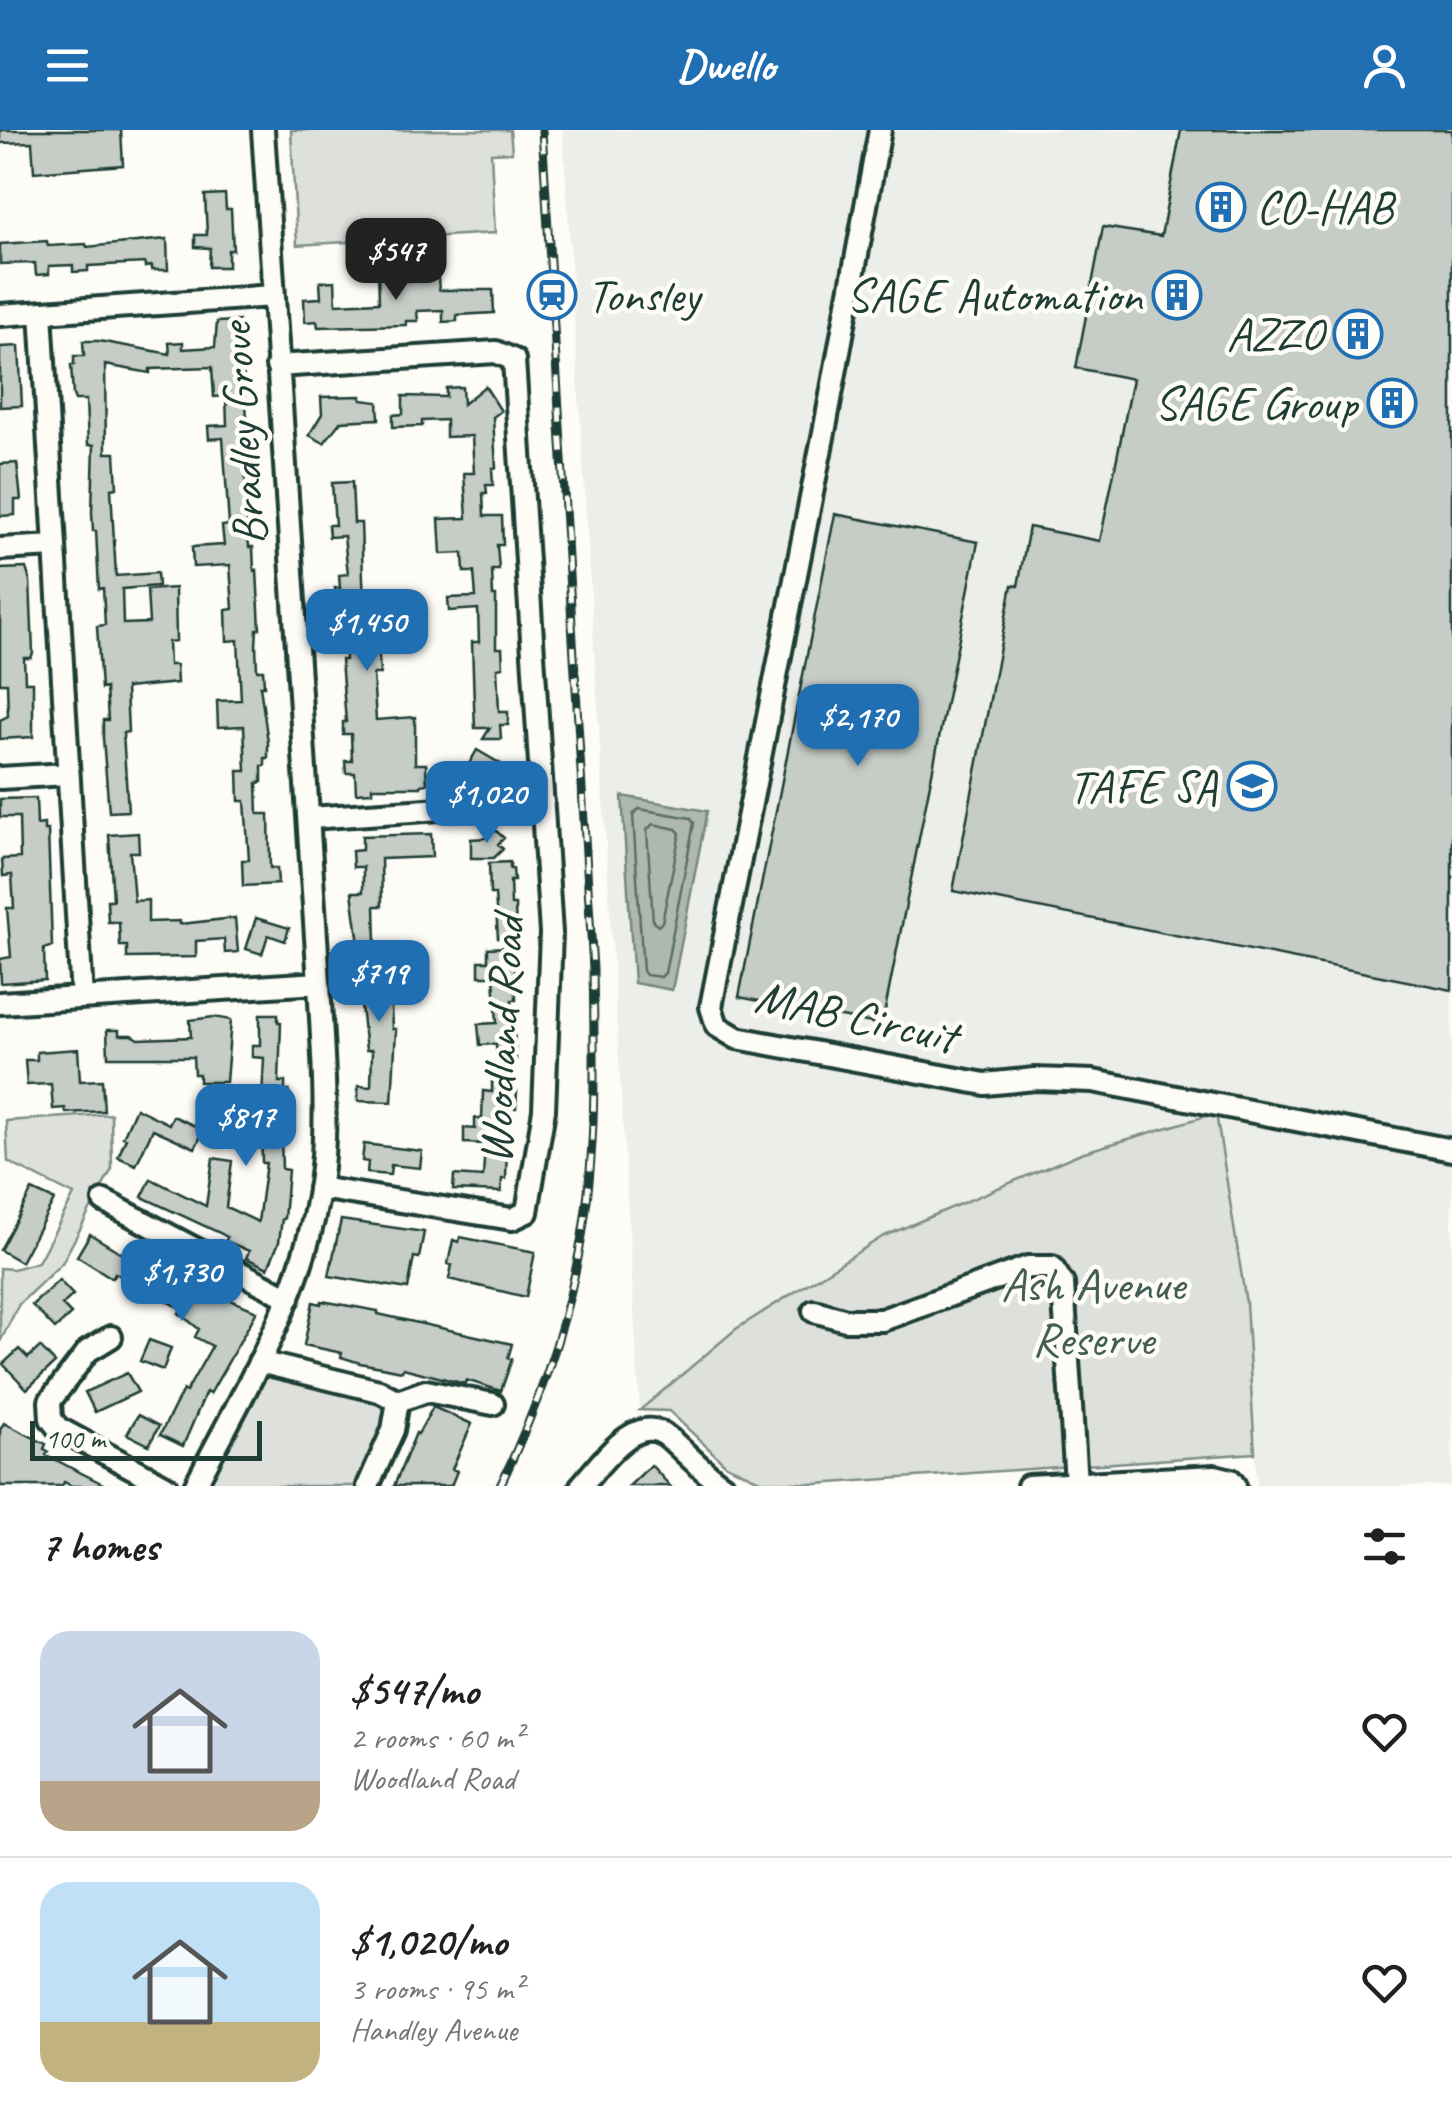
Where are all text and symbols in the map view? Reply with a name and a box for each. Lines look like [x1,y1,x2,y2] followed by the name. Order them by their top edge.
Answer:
[677,37,775,94] text: Dwello
[40,38,95,93] icon: menu
[1357,38,1412,93] icon: person
[1256,177,1397,237] place label: CO-HAB
[1195,181,1247,233] building icon: CO-HAB
[337,218,455,303] pin: $547
[368,230,424,271] text: $547
[587,265,703,325] place label: Tonsley
[846,265,1143,325] place label: SAGE Automation
[526,269,578,321] station icon: Tonsley
[1151,269,1203,321] building icon: SAGE Automation
[1226,304,1327,364] place label: AZZO
[1332,308,1384,360] building icon: AZZO
[204,317,280,547] street label: Bradley Grove
[1154,373,1360,433] place label: SAGE Group
[1366,377,1418,429] building icon: SAGE Group
[286,589,448,674] pin: $1,450
[328,601,406,642] text: $1,450
[777,684,939,769] pin: $2,170
[819,696,897,737] text: $2,170
[1068,756,1218,816] place label: TAFE SA
[1226,760,1278,812] school or university icon: TAFE SA
[406,761,568,846] pin: $1,020
[448,773,526,814] text: $1,020
[465,908,538,1165] street label: Woodland Road
[320,940,438,1025] pin: $719
[350,952,408,993] text: $719
[750,965,968,1068] street label: MAB Circuit
[187,1084,305,1169] pin: $817
[217,1096,275,1137] text: $817
[101,1239,263,1324] pin: $1,730
[143,1251,221,1292] text: $1,730
[1001,1254,1188,1369] park label: Ash Avenue Reserve
[30,1416,262,1460] scale bar
[45,1421,105,1456] text: 100 m
[1357,1519,1412,1574] icon: filters
[40,1520,158,1573] text: 7 homes
[350,1664,479,1717] text: $547/mo
[120,1671,240,1791] icon: home
[1357,1704,1412,1759] icon: heart
[350,1717,523,1758] text: 2 rooms · 60 m²
[350,1758,515,1799] text: Woodland Road
[350,1915,507,1968] text: $1,020/mo
[120,1922,240,2042] icon: home
[1357,1955,1412,2010] icon: heart
[350,1968,523,2009] text: 3 rooms · 95 m²
[350,2009,517,2050] text: Handley Avenue

